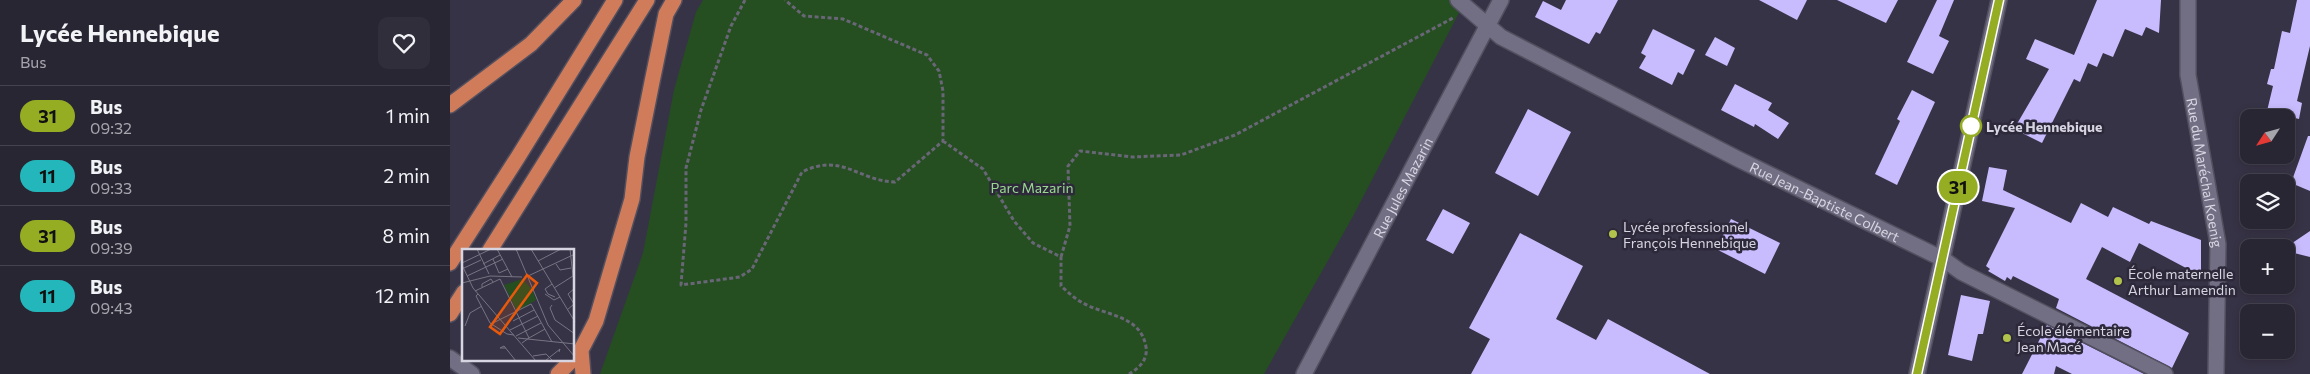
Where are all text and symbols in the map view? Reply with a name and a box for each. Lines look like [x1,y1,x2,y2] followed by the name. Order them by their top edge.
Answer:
[378,17,430,69] button: heart
[20,18,220,47] text: Lycée Hennebique
[20,52,47,71] text: Bus
[90,95,122,118] text: Bus
[2184,96,2227,249] street label: Rue du Maréchal Koenig
[386,104,430,127] text: 1 min
[38,105,57,127] text: 31
[2240,109,2295,164] north arrow
[2240,109,2295,359] map controls
[1960,115,1982,137] marker: Lycée Hennebique
[90,118,132,137] text: 09:32
[1986,118,2102,135] place label: Lycée Hennebique
[1369,134,1436,240] street label: Rue Jules Mazarin
[90,155,122,178] text: Bus
[1747,158,1903,245] street label: Rue Jean-Baptiste Colbert
[383,164,430,187] text: 2 min
[39,165,56,187] text: 11
[1936,171,1980,203] line badge: 31
[2240,174,2295,229] button: layers
[1949,176,1967,198] text: 31
[90,178,132,197] text: 09:33
[990,179,1074,196] park label: Parc Mazarin
[90,215,122,238] text: Bus
[1623,218,1756,251] place label: Lycée professionnel François Hennebique
[382,224,430,247] text: 8 min
[38,225,57,247] text: 31
[1607,228,1619,240] marker: Lycée professionnel François Hennebique
[90,238,133,257] text: 09:39
[2240,239,2295,294] button: +
[462,249,575,362] inset map
[2128,265,2236,298] place label: École maternelle Arthur Lamendin
[90,275,122,298] text: Bus
[2112,275,2124,287] marker: École maternelle Arthur Lamendin
[375,284,430,307] text: 12 min
[39,285,56,307] text: 11
[90,298,133,317] text: 09:43
[2240,304,2295,359] button: −
[2017,322,2130,355] place label: École élémentaire Jean Macé
[2001,332,2013,344] marker: École élémentaire Jean Macé

